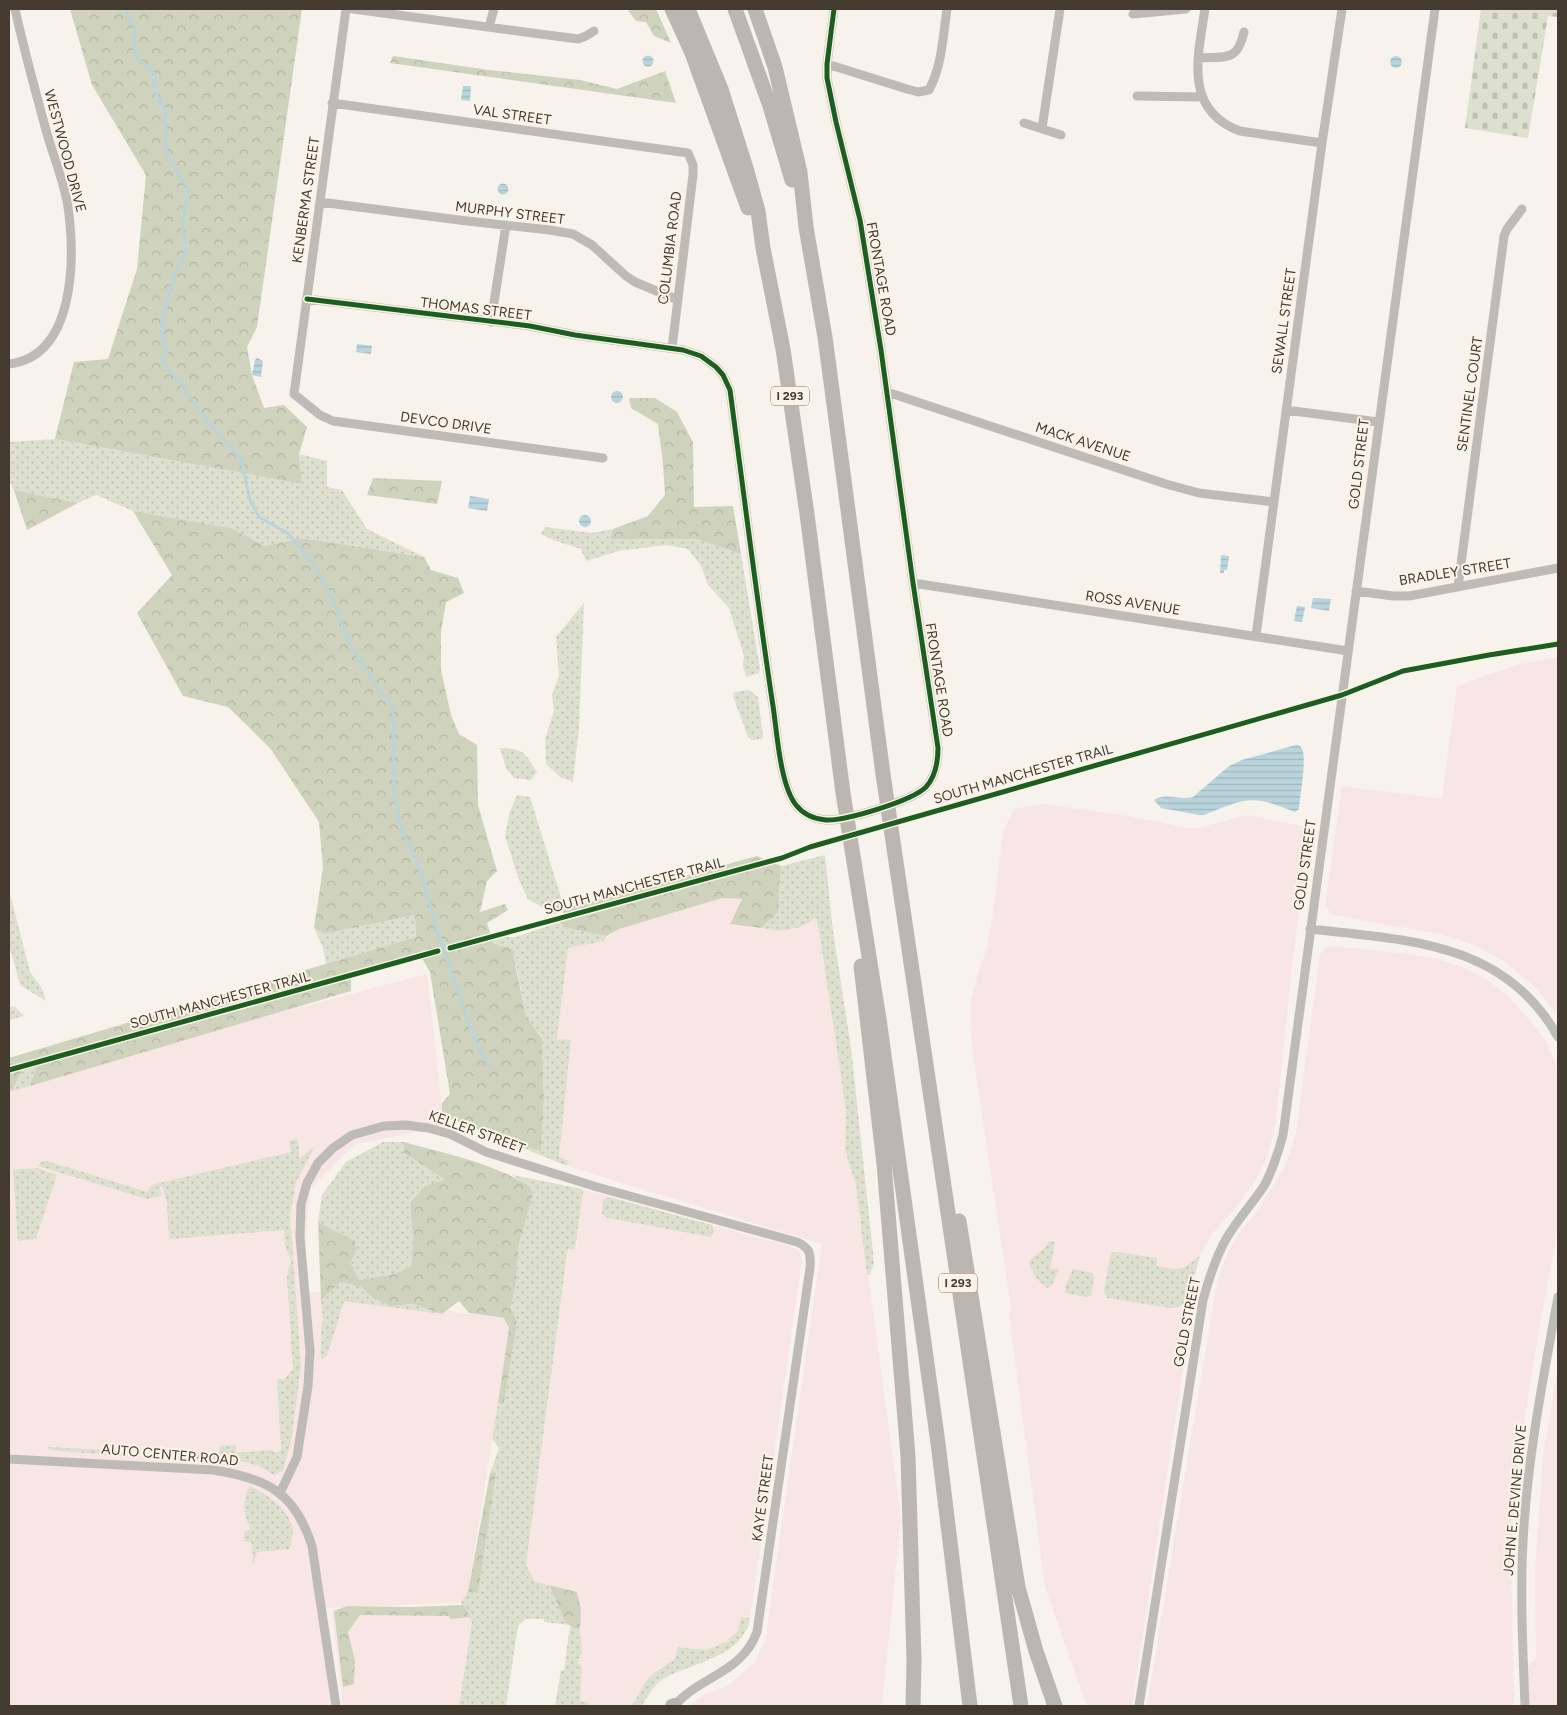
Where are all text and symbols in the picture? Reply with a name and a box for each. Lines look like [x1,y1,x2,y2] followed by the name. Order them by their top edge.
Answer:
[40,88,90,214] street label: WESTWOOD DRIVE
[472,101,552,129] street label: VAL STREET
[289,135,323,264] street label: KENBERMA STREET
[655,190,685,306] street label: COLUMBIA ROAD
[454,198,566,228] street label: MURPHY STREET
[863,221,899,337] street label: FRONTAGE ROAD
[1268,267,1300,375] street label: SEWALL STREET
[419,294,533,324] street label: THOMAS STREET
[1453,335,1487,453] street label: SENTINEL COURT
[771,386,809,406] road number: I 293
[399,408,493,438] street label: DEVCO DRIVE
[1345,417,1373,510] street label: GOLD STREET
[1033,419,1133,465] street label: MACK AVENUE
[1398,555,1513,589] street label: BRADLEY STREET
[1084,587,1182,619] street label: ROSS AVENUE
[922,622,956,738] street label: FRONTAGE ROAD
[931,740,1115,808] street label: SOUTH MANCHESTER TRAIL
[1290,818,1320,911] street label: GOLD STREET
[542,854,727,918] street label: SOUTH MANCHESTER TRAIL
[128,968,313,1032] street label: SOUTH MANCHESTER TRAIL
[426,1107,528,1157] street label: KELLER STREET
[939,1274,977,1292] road number: I 293
[1170,1275,1204,1368] street label: GOLD STREET
[1500,1424,1530,1576] street label: JOHN E. DEVINE DRIVE
[101,1441,239,1469] street label: AUTO CENTER ROAD
[748,1453,778,1542] street label: KAYE STREET

